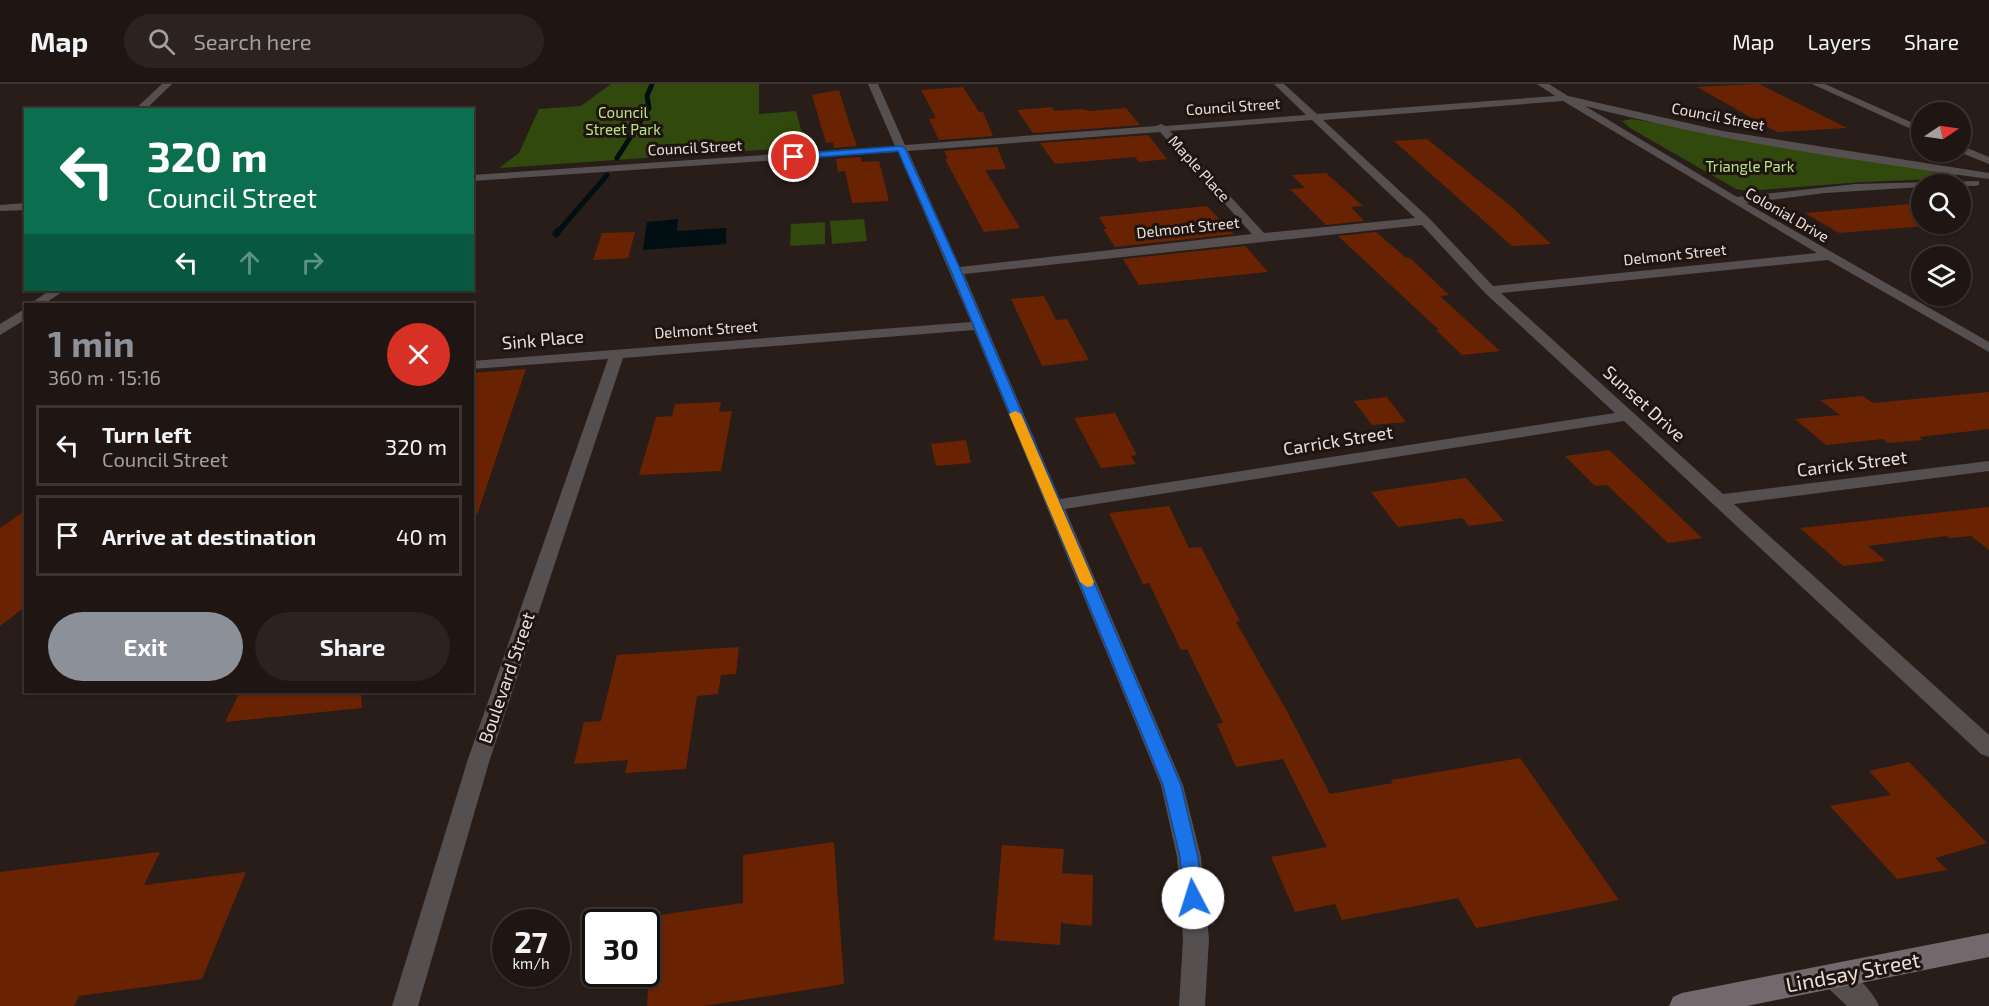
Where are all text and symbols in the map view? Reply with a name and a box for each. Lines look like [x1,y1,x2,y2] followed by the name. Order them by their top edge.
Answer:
[124,14,544,68] search box
[30,24,88,58] text: Map
[145,25,178,58] icon: search
[193,28,312,54] text: Search here
[1732,29,1774,54] text: Map
[1807,29,1871,54] text: Layers
[1904,29,1959,54] text: Share
[1185,94,1281,118] street label: Council Street
[1670,98,1767,134] street label: Council Street
[1911,102,1971,162] north arrow
[1911,102,1971,306] map controls
[585,103,661,138] park label: Council Street Park
[147,130,268,180] text: 320 m
[768,131,819,182] pin
[48,132,126,210] icon: left
[1165,132,1234,205] street label: Maple Place
[647,136,743,158] street label: Council Street
[777,140,810,173] icon: arrive
[1706,157,1795,175] park label: Triangle Park
[1911,174,1971,234] button: search
[147,181,317,213] text: Council Street
[1742,183,1833,245] street label: Colonial Drive
[1135,213,1241,241] street label: Delmont Street
[1622,240,1728,268] street label: Delmont Street
[170,246,203,279] icon: left
[233,246,266,279] icon: ahead
[296,246,329,279] icon: right
[1911,246,1971,306] button: layers
[654,316,759,342] street label: Delmont Street
[48,321,135,364] text: 1 min
[387,323,450,386] button: close
[501,324,585,354] street label: Sink Place
[1599,361,1690,446] street label: Sunset Drive
[48,365,161,389] text: 360 m · 15:16
[1281,420,1394,460] street label: Carrick Street
[102,421,191,447] text: Turn left
[51,429,84,462] icon: left
[385,433,447,459] text: 320 m
[1796,445,1908,481] street label: Carrick Street
[102,447,228,471] text: Council Street
[51,519,84,552] icon: arrive
[102,523,316,549] text: Arrive at destination
[396,523,447,549] text: 40 m
[473,609,539,746] street label: Boulevard Street
[48,612,243,681] button: Exit
[255,612,450,681] button: Share
[1161,866,1225,930] position arrow
[582,909,660,987] speed limit sign: 30
[514,923,548,959] text: 27
[1784,946,1922,997] street label: Lindsay Street
[512,954,550,972] text: km/h

